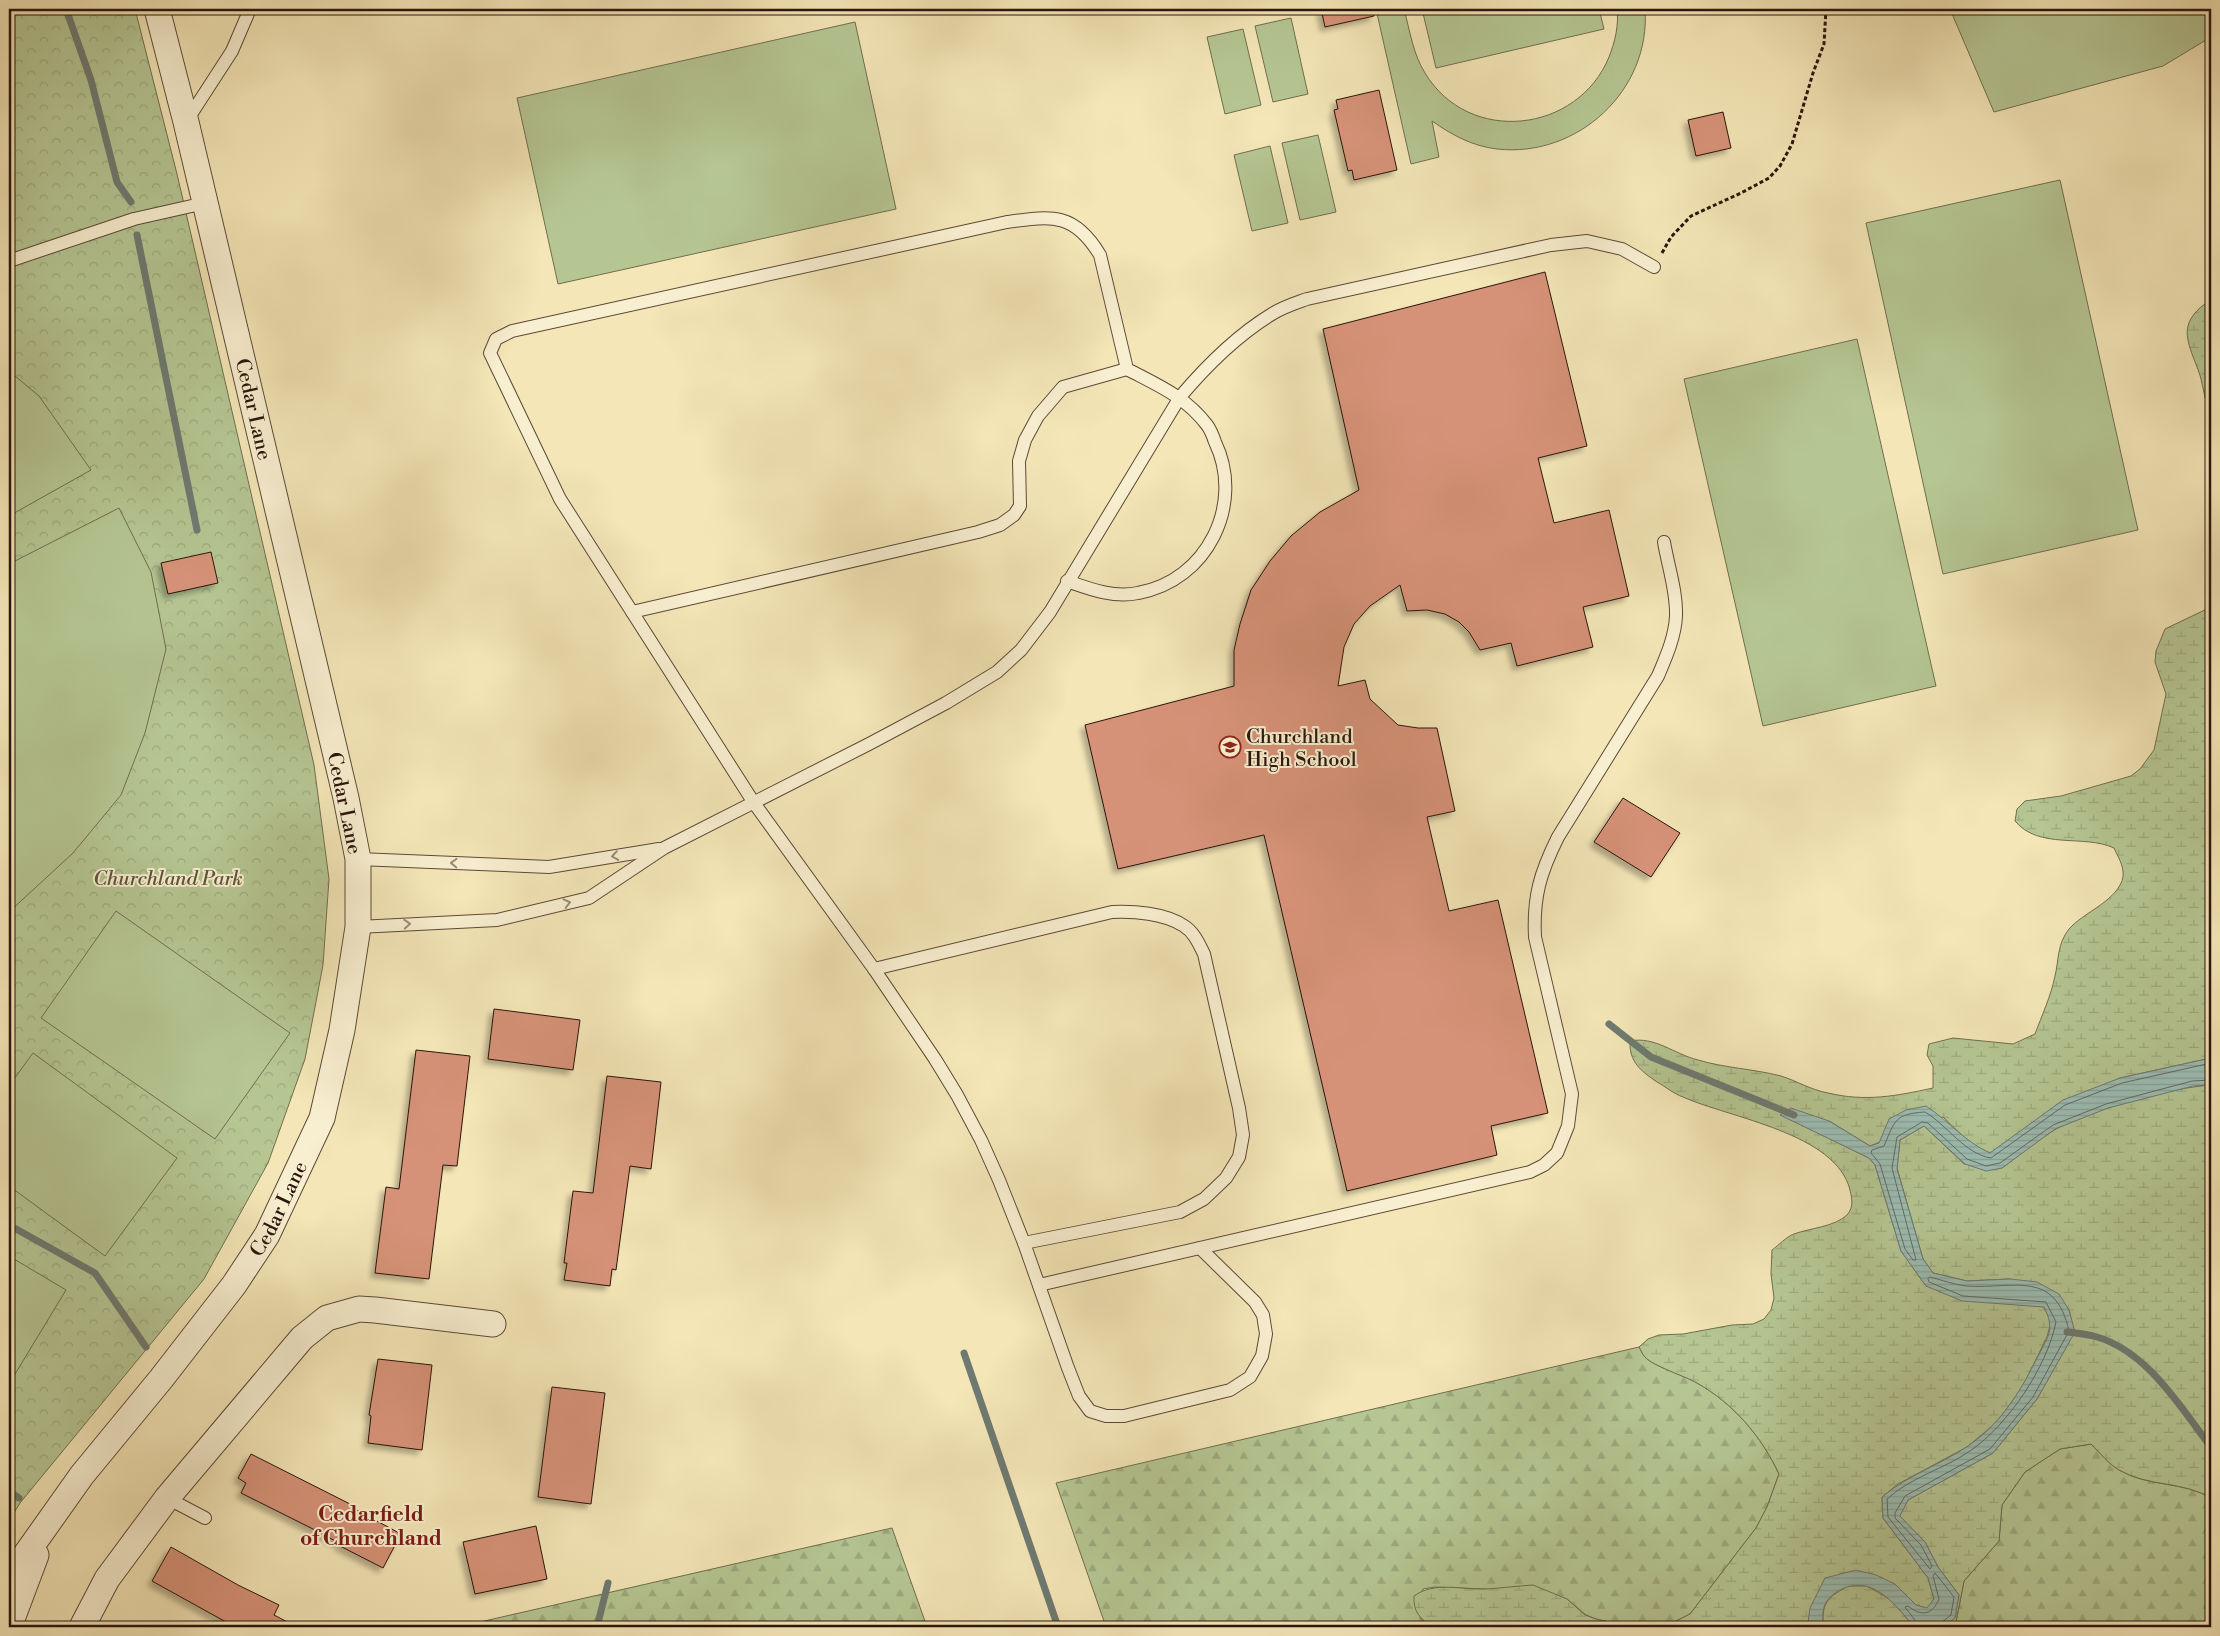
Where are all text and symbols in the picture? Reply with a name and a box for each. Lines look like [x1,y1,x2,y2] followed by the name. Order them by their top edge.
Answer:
[229,356,276,463] street label: Cedar Lane
[1246,725,1357,773] place label: Churchland High School
[1218,735,1242,759] school or university icon: Churchland High School
[321,750,367,857] street label: Cedar Lane
[611,851,620,861] one-way arrow
[450,858,458,868] one-way arrow
[93,867,243,892] park label: Churchland Park
[563,898,572,909] one-way arrow
[403,919,411,930] one-way arrow
[245,1158,314,1262] street label: Cedar Lane
[300,1502,442,1552] district label: Cedarfield of Churchland

